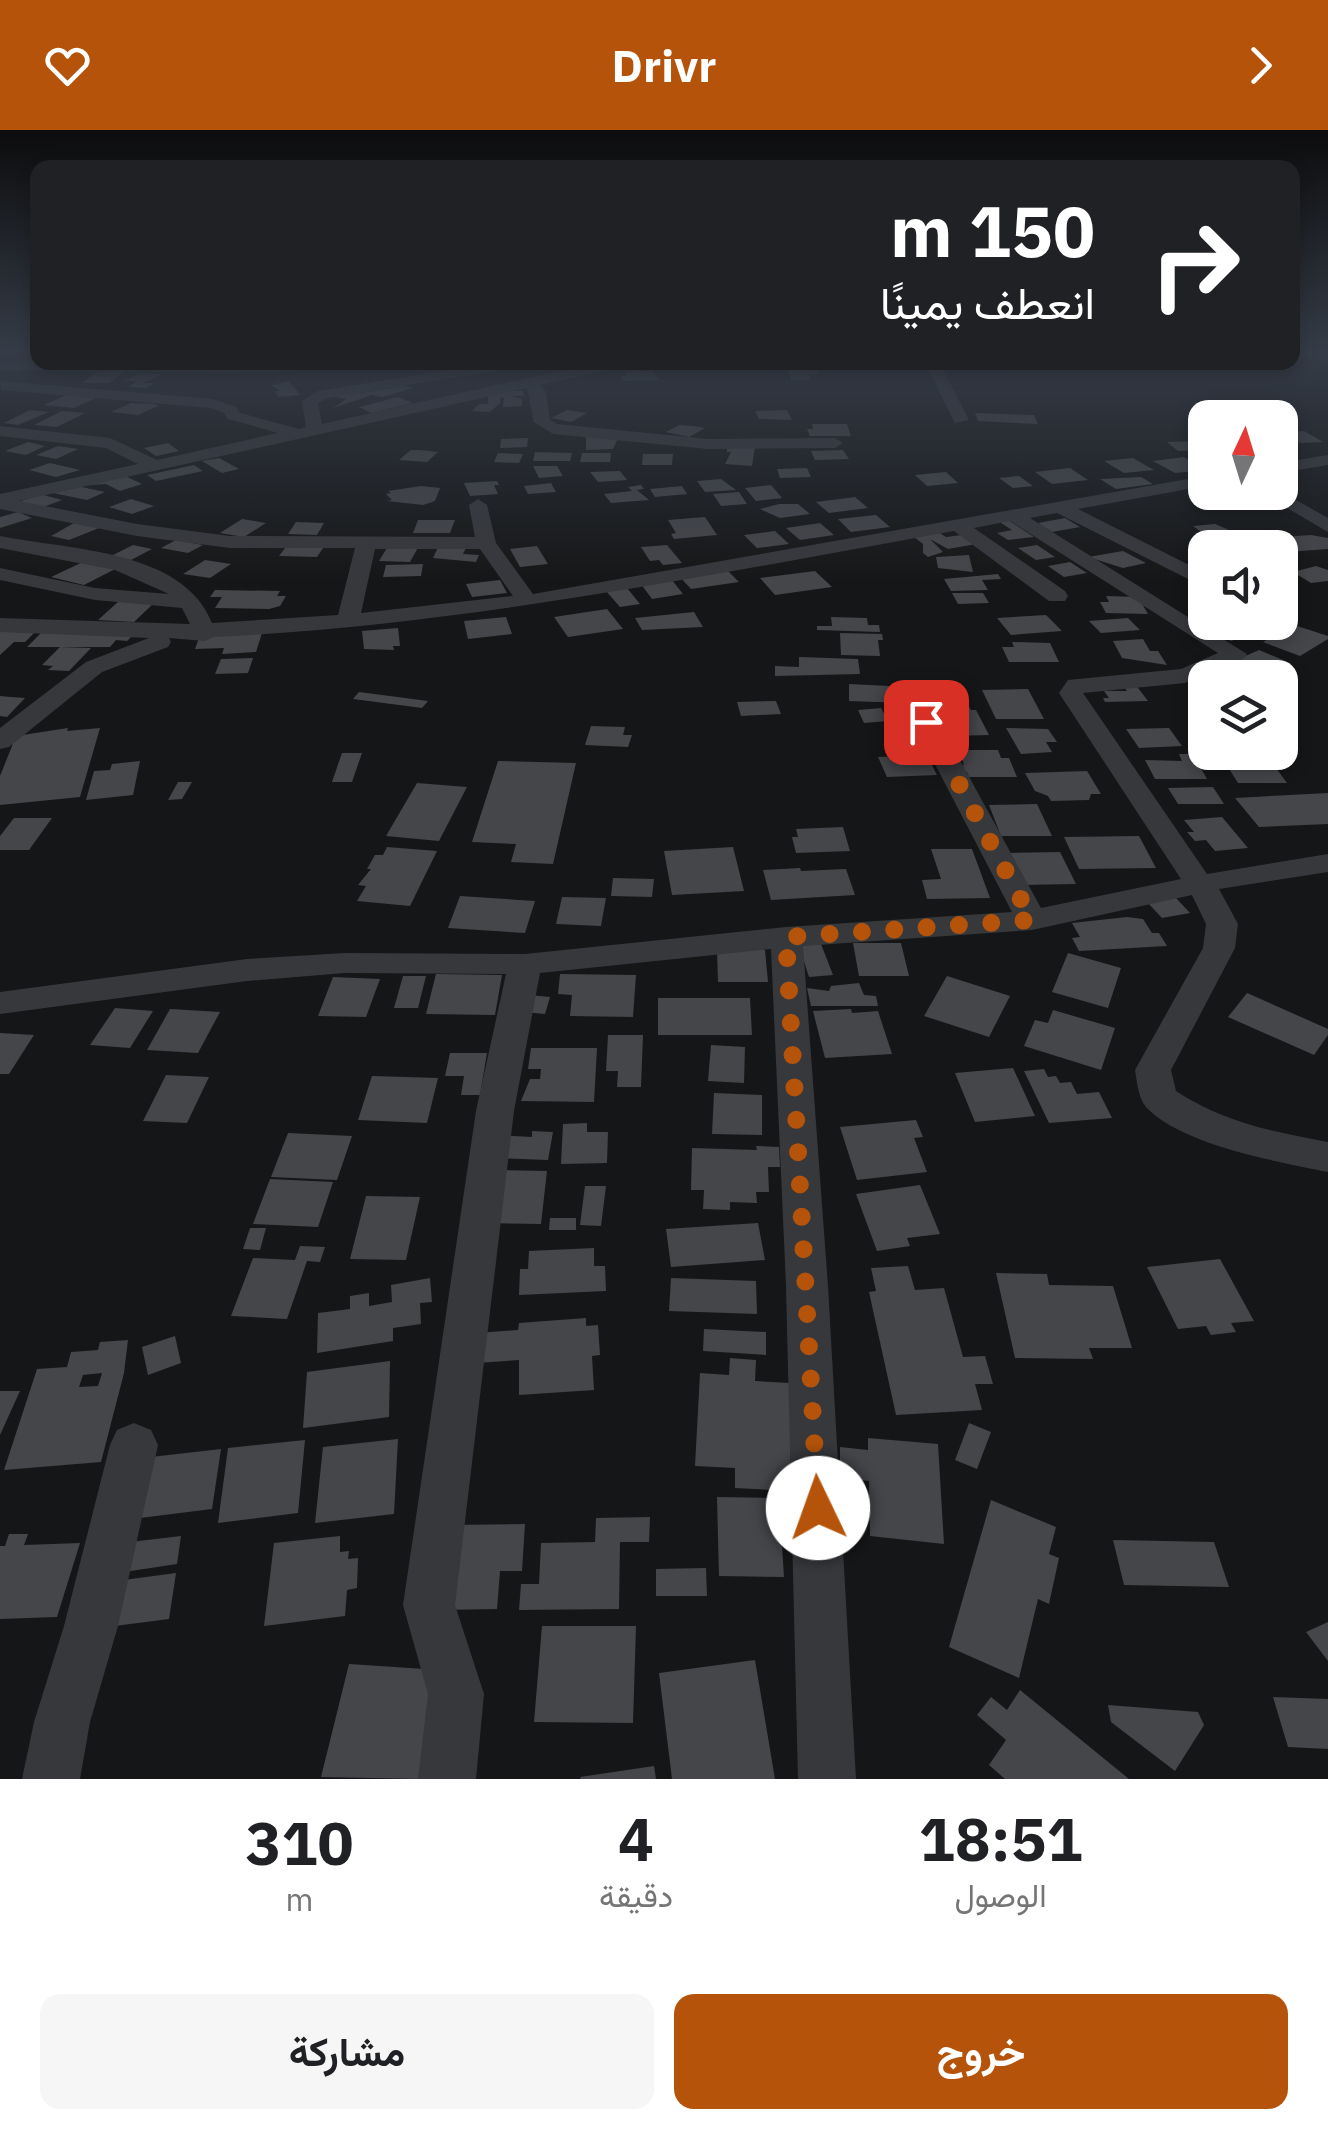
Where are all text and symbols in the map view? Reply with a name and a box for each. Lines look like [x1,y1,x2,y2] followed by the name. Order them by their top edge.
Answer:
[612,36,716,94] text: Drivr
[40,38,95,93] icon: heart
[1233,38,1288,93] icon: forward
[890,185,1095,276] text: 150 m
[1130,200,1260,330] icon: right
[880,273,1095,331] text: انعطف يمينًا
[1188,400,1298,510] north arrow
[1188,400,1298,770] map controls
[1188,530,1298,640] button: sound
[1188,660,1298,770] button: layers
[884,680,969,765] pin
[899,695,954,750] icon: arrive
[766,1456,870,1560] position arrow
[618,1799,654,1878] text: 4
[919,1799,1082,1878] text: 18:51
[246,1803,354,1882] text: 310
[599,1874,673,1916] text: دقيقة
[954,1874,1047,1916] text: الوصول
[286,1878,314,1920] text: m
[40,1994,654,2109] button: مشاركة
[674,1994,1288,2109] button: خروج

